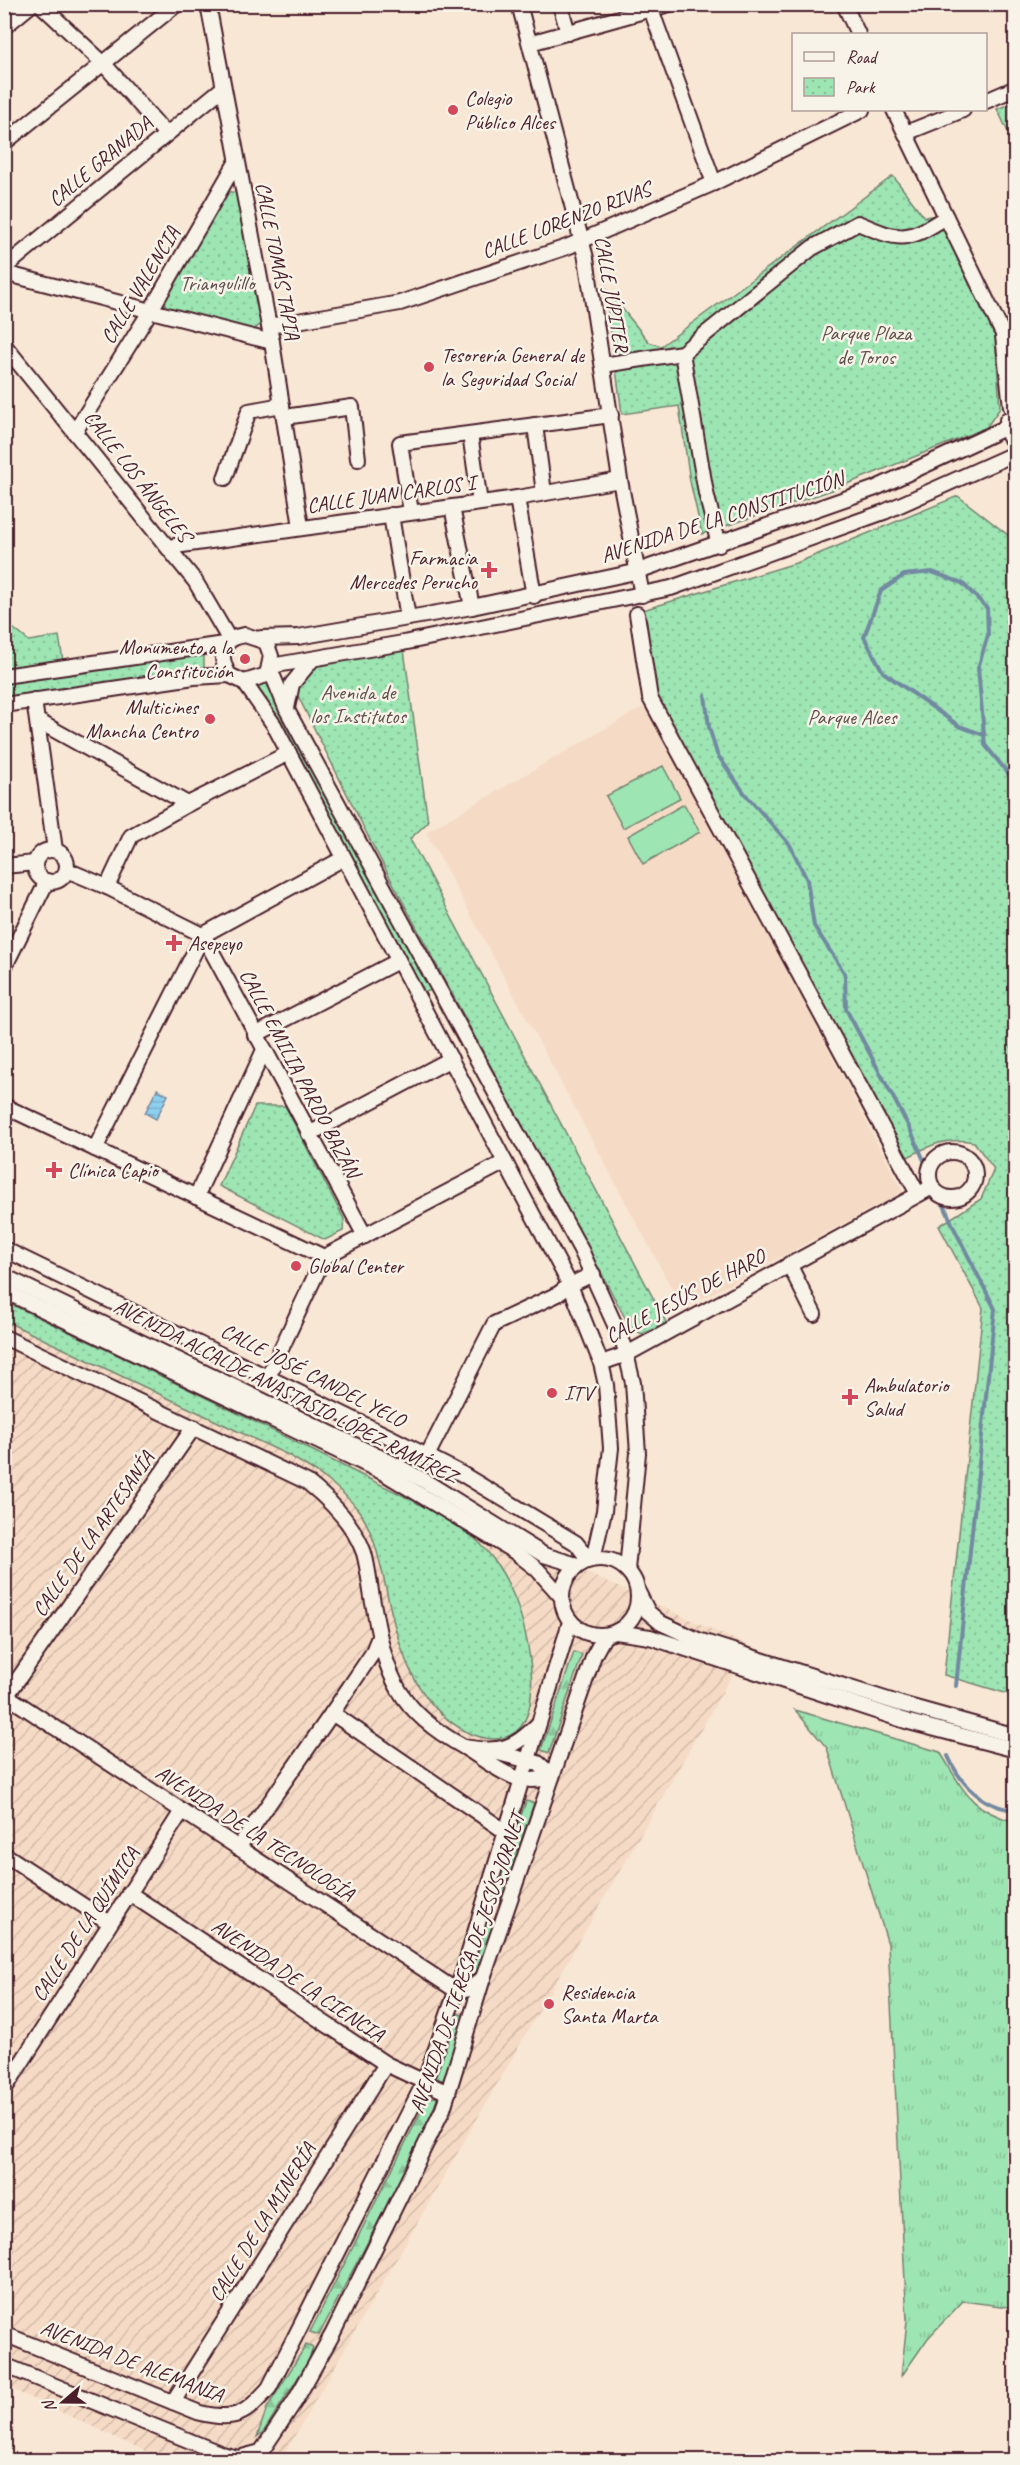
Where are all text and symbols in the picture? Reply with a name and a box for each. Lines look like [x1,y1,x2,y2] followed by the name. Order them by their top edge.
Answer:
[792,33,987,111] legend
[846,46,879,68] text: Road
[846,76,876,98] text: Park
[465,85,557,135] place label: Colegio Público Alces
[446,103,460,117] marker: Colegio Público Alces
[43,110,158,212] street label: CALLE GRANADA
[478,174,658,264] street label: CALLE LORENZO RIVAS
[250,180,306,343] street label: CALLE TOMÁS TAPIA
[95,221,185,348] street label: CALLE VALENCIA
[589,234,635,356] street label: CALLE JÚPITER
[180,270,257,296] park label: Triangulillo
[821,320,913,370] park label: Parque Plaza de Toros
[441,342,585,392] place label: Tesorería General de la Seguridad Social
[422,360,436,374] marker: Tesorería General de la Seguridad Social
[79,405,200,550] street label: CALLE LOS ÁNGELES
[598,464,850,569] street label: AVENIDA DE LA CONSTITUCIÓN
[305,469,481,519] street label: CALLE JUAN CARLOS I
[350,545,479,595] place label: Farmacia Mercedes Perucho
[482,563,496,577] marker: Farmacia Mercedes Perucho
[119,634,235,684] place label: Monumento a la Constitución
[238,652,252,666] marker: Monumento a la Constitución
[310,679,408,729] park label: Avenida de los Institutos
[86,694,200,744] place label: Multicines Mancha Centro
[808,704,898,730] park label: Parque Alces
[203,712,217,726] marker: Multicines Mancha Centro
[188,930,243,956] place label: Asepeyo
[165,934,183,952] marker: Asepeyo
[234,964,368,1185] street label: CALLE EMILIA PARDO BAZÁN
[68,1157,160,1183] place label: Clínica Capio
[45,1161,63,1179] marker: Clínica Capio
[601,1242,771,1349] street label: CALLE JESÚS DE HARO
[308,1253,405,1279] place label: Global Center
[289,1259,303,1273] marker: Global Center
[110,1293,465,1491] street label: AVENIDA ALCALDE ANASTASIO LÓPEZ RAMÍREZ
[217,1317,412,1434] street label: CALLE JOSÉ CANDEL YELO
[864,1372,951,1422] place label: Ambulatorio Salud
[564,1380,598,1406] place label: ITV
[545,1386,559,1400] marker: ITV
[841,1388,859,1406] marker: Ambulatorio Salud
[26,1445,161,1622] street label: CALLE DE LA ARTESANÍA
[151,1759,360,1908] street label: AVENIDA DE LA TECNOLOGÍA
[403,1805,532,2116] street label: AVENIDA DE TERESA DE JESÚS JORNET
[25,1842,145,2006] street label: CALLE DE LA QUÍMICA
[207,1913,390,2048] street label: AVENIDA DE LA CIENCIA
[561,1979,659,2029] place label: Residencia Santa Marta
[542,1997,556,2011] marker: Residencia Santa Marta
[203,2137,322,2306] street label: CALLE DE LA MINERÍA
[38,2315,226,2407] street label: AVENIDA DE ALEMANIA
[33,2372,93,2432] north arrow

